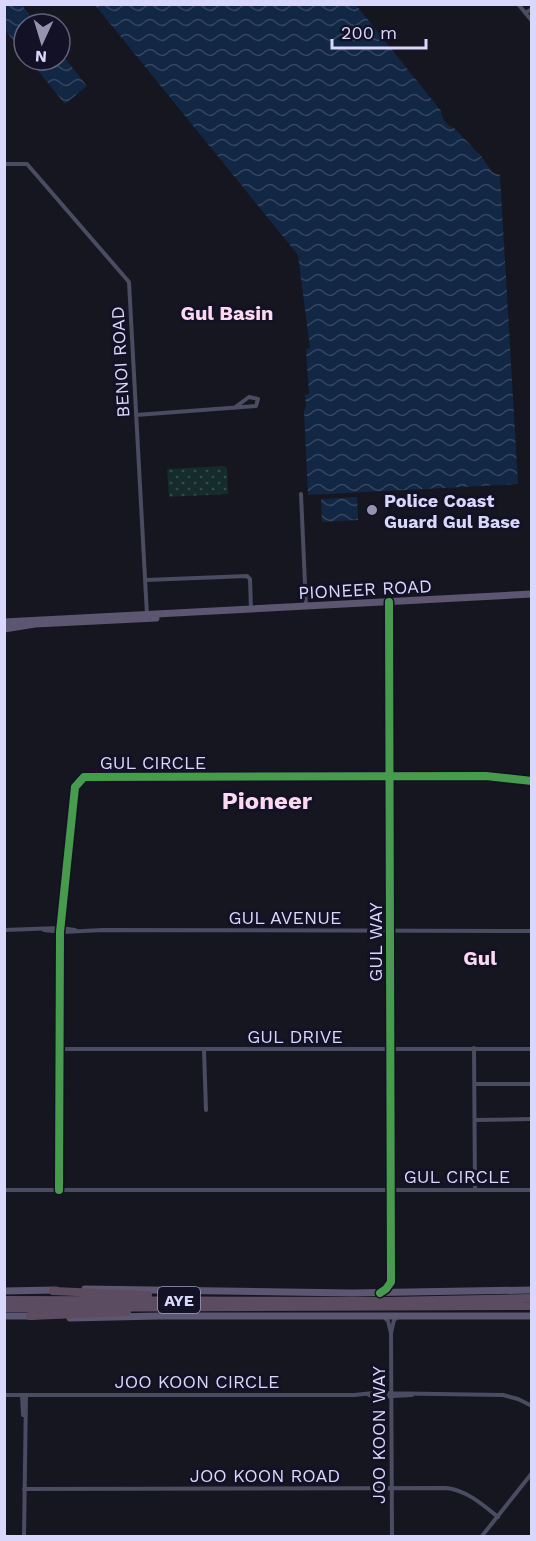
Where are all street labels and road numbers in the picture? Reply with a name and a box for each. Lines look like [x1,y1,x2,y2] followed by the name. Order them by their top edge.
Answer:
[107,306,133,418] street label: BENOI ROAD
[298,575,432,603] street label: PIONEER ROAD
[100,752,206,773] street label: GUL CIRCLE
[365,902,386,982] street label: GUL WAY
[229,907,341,928] street label: GUL AVENUE
[247,1026,343,1047] street label: GUL DRIVE
[404,1166,510,1187] street label: GUL CIRCLE
[158,1287,200,1313] road number: AYE
[368,1365,389,1504] street label: JOO KOON WAY
[115,1371,279,1392] street label: JOO KOON CIRCLE
[190,1465,340,1486] street label: JOO KOON ROAD

